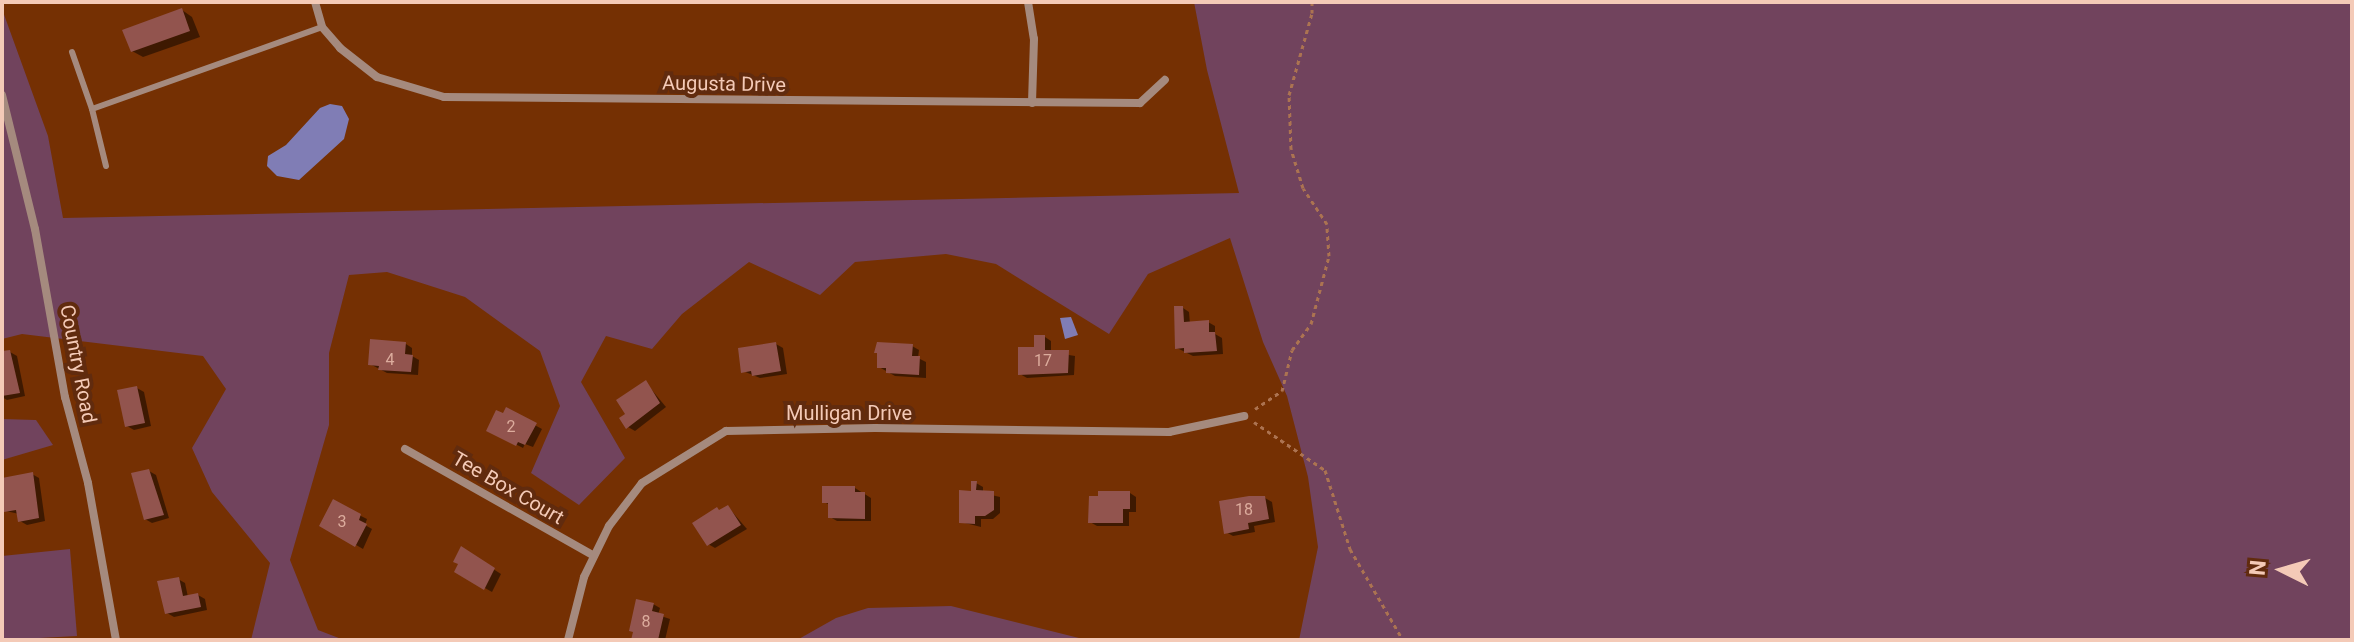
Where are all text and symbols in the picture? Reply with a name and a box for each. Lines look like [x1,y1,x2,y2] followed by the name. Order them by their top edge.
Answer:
[662,71,786,97] street label: Augusta Drive
[55,303,101,425] street label: Country Road
[386,350,394,370] house number: 4
[1034,351,1052,371] house number: 17
[786,401,912,425] street label: Mulligan Drive
[507,417,515,437] house number: 2
[448,446,568,530] street label: Tee Box Court
[1235,500,1253,520] house number: 18
[338,512,346,532] house number: 3
[2242,530,2322,610] north arrow
[2244,559,2271,577] text: N
[642,612,650,632] house number: 8

